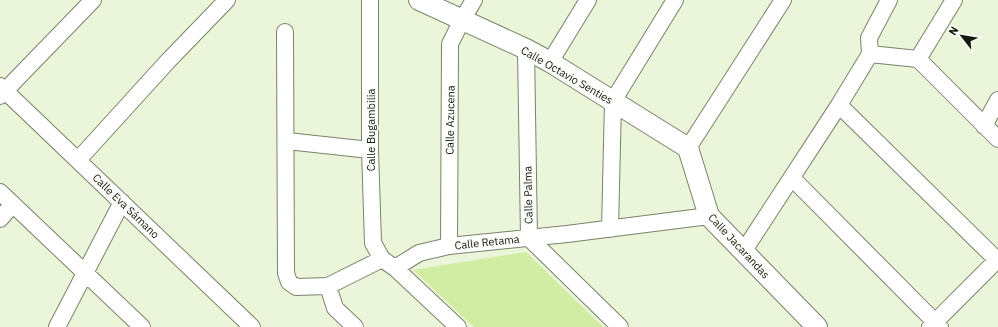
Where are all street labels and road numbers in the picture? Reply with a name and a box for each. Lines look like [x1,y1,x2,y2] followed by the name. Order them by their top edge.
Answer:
[519,43,615,107] street label: Calle Octavio Senties
[442,85,458,155] street label: Calle Azucena
[364,89,378,171] street label: Calle Bugambilia
[520,166,536,224] street label: Calle Palma
[90,171,162,241] street label: Calle Eva Sámano
[705,211,773,281] street label: Calle Jacarandas
[454,232,520,252] street label: Calle Retama

